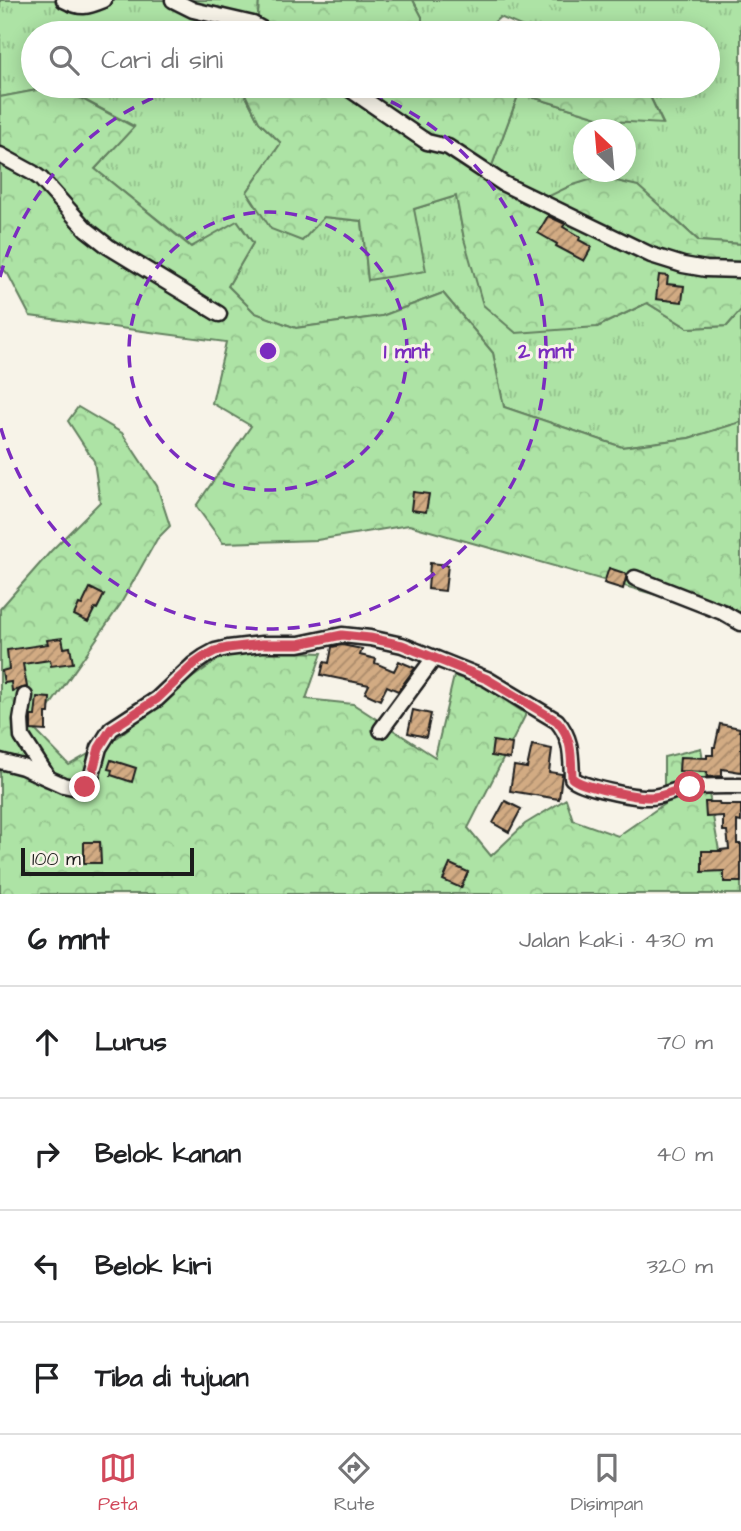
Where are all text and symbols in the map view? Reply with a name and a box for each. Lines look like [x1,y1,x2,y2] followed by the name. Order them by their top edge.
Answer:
[21,21,720,98] search box
[45,41,83,79] icon: search
[101,42,223,78] text: Cari di sini
[573,119,636,182] north arrow
[384,337,431,366] text: 1 mnt
[517,337,574,366] text: 2 mnt
[256,339,280,363] centre of rings
[69,771,100,802] route end
[674,771,705,802] route start
[21,845,194,877] scale bar
[32,846,81,873] text: 100 m
[28,919,109,961] text: 6 mnt
[519,924,713,956] text: Jalan kaki · 430 m
[28,1023,66,1061] icon: ahead
[95,1024,167,1060] text: Lurus
[657,1026,713,1058] text: 70 m
[28,1135,66,1173] icon: right
[95,1136,241,1172] text: Belok kanan
[656,1138,713,1170] text: 40 m
[28,1247,66,1285] icon: left
[95,1248,211,1284] text: Belok kiri
[647,1250,713,1282] text: 320 m
[28,1359,66,1397] icon: arrive
[95,1360,249,1396] text: Tiba di tujuan
[98,1449,138,1518] tab: Peta
[334,1449,375,1518] tab: Rute
[571,1449,643,1518] tab: Disimpan

